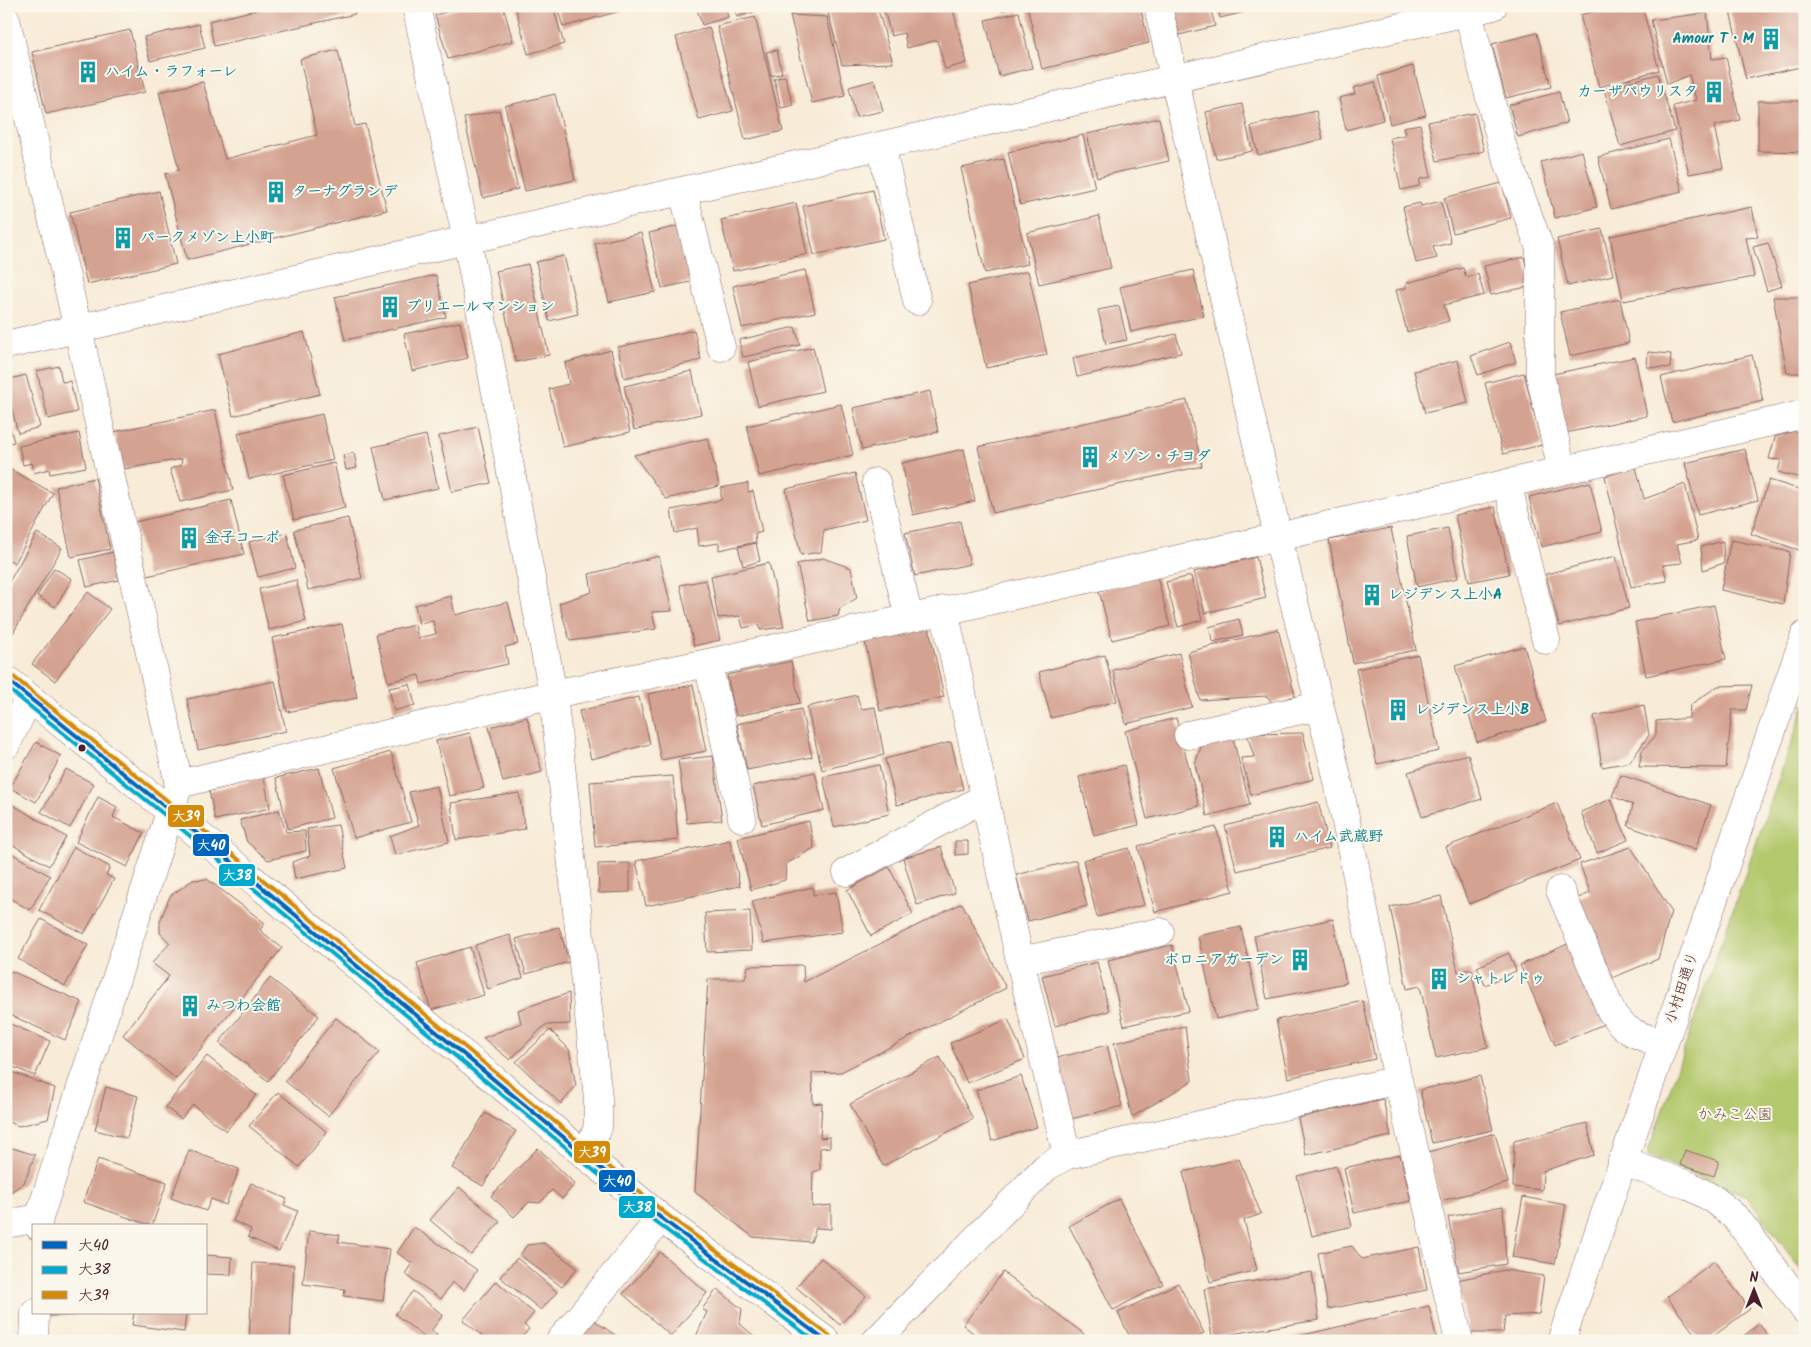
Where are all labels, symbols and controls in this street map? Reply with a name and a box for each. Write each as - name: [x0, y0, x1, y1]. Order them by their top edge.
- building icon: Amour T・M: [1758, 26, 1784, 52]
- place label: Amour T・M: [1672, 27, 1755, 51]
- building icon: ハイム・ラフォーレ: [75, 59, 101, 85]
- place label: ハイム・ラフォーレ: [105, 60, 238, 84]
- building icon: カーザパウリスタ: [1701, 79, 1727, 105]
- place label: カーザパウリスタ: [1577, 80, 1698, 104]
- building icon: ターナグランデ: [263, 179, 289, 205]
- place label: ターナグランデ: [292, 180, 398, 204]
- building icon: パークメゾン上小町: [110, 225, 136, 251]
- place label: パークメゾン上小町: [140, 226, 275, 250]
- building icon: プリエールマンション: [377, 294, 403, 320]
- place label: プリエールマンション: [406, 295, 555, 319]
- building icon: メゾン・チヨダ: [1077, 444, 1103, 470]
- place label: メゾン・チヨダ: [1106, 445, 1211, 469]
- building icon: 金子コーポ: [176, 525, 202, 551]
- place label: 金子コーポ: [205, 526, 280, 550]
- building icon: レジデンス上小A: [1359, 582, 1385, 608]
- place label: レジデンス上小A: [1388, 583, 1502, 607]
- building icon: レジデンス上小B: [1385, 697, 1411, 723]
- place label: レジデンス上小B: [1415, 698, 1529, 722]
- unlabelled marker: [77, 743, 87, 753]
- line badge: 大39: [167, 804, 205, 828]
- text: 大39: [172, 806, 200, 828]
- building icon: ハイム武蔵野: [1264, 824, 1290, 850]
- place label: ハイム武蔵野: [1294, 825, 1383, 849]
- line badge: 大40: [192, 833, 230, 857]
- text: 大40: [197, 835, 226, 857]
- line badge: 大38: [218, 863, 256, 887]
- text: 大38: [222, 865, 253, 887]
- building icon: ボロニアガーデン: [1287, 947, 1313, 973]
- place label: ボロニアガーデン: [1164, 948, 1284, 972]
- street label: 小村田通り: [1658, 949, 1706, 1027]
- building icon: シャトレドゥ: [1426, 966, 1452, 992]
- place label: シャトレドゥ: [1456, 967, 1545, 991]
- building icon: みつわ会館: [177, 993, 203, 1019]
- place label: みつわ会館: [206, 994, 281, 1018]
- park label: かみこ公園: [1697, 1103, 1773, 1127]
- line badge: 大39: [573, 1140, 611, 1164]
- text: 大39: [578, 1142, 606, 1164]
- line badge: 大40: [598, 1169, 636, 1193]
- text: 大40: [603, 1171, 632, 1193]
- line badge: 大38: [618, 1195, 656, 1219]
- text: 大38: [622, 1197, 653, 1219]
- legend: [32, 1224, 208, 1314]
- text: 大40: [78, 1234, 109, 1258]
- text: 大38: [78, 1258, 112, 1282]
- north arrow: [1728, 1264, 1778, 1314]
- text: N: [1750, 1267, 1759, 1289]
- text: 大39: [78, 1284, 110, 1308]

